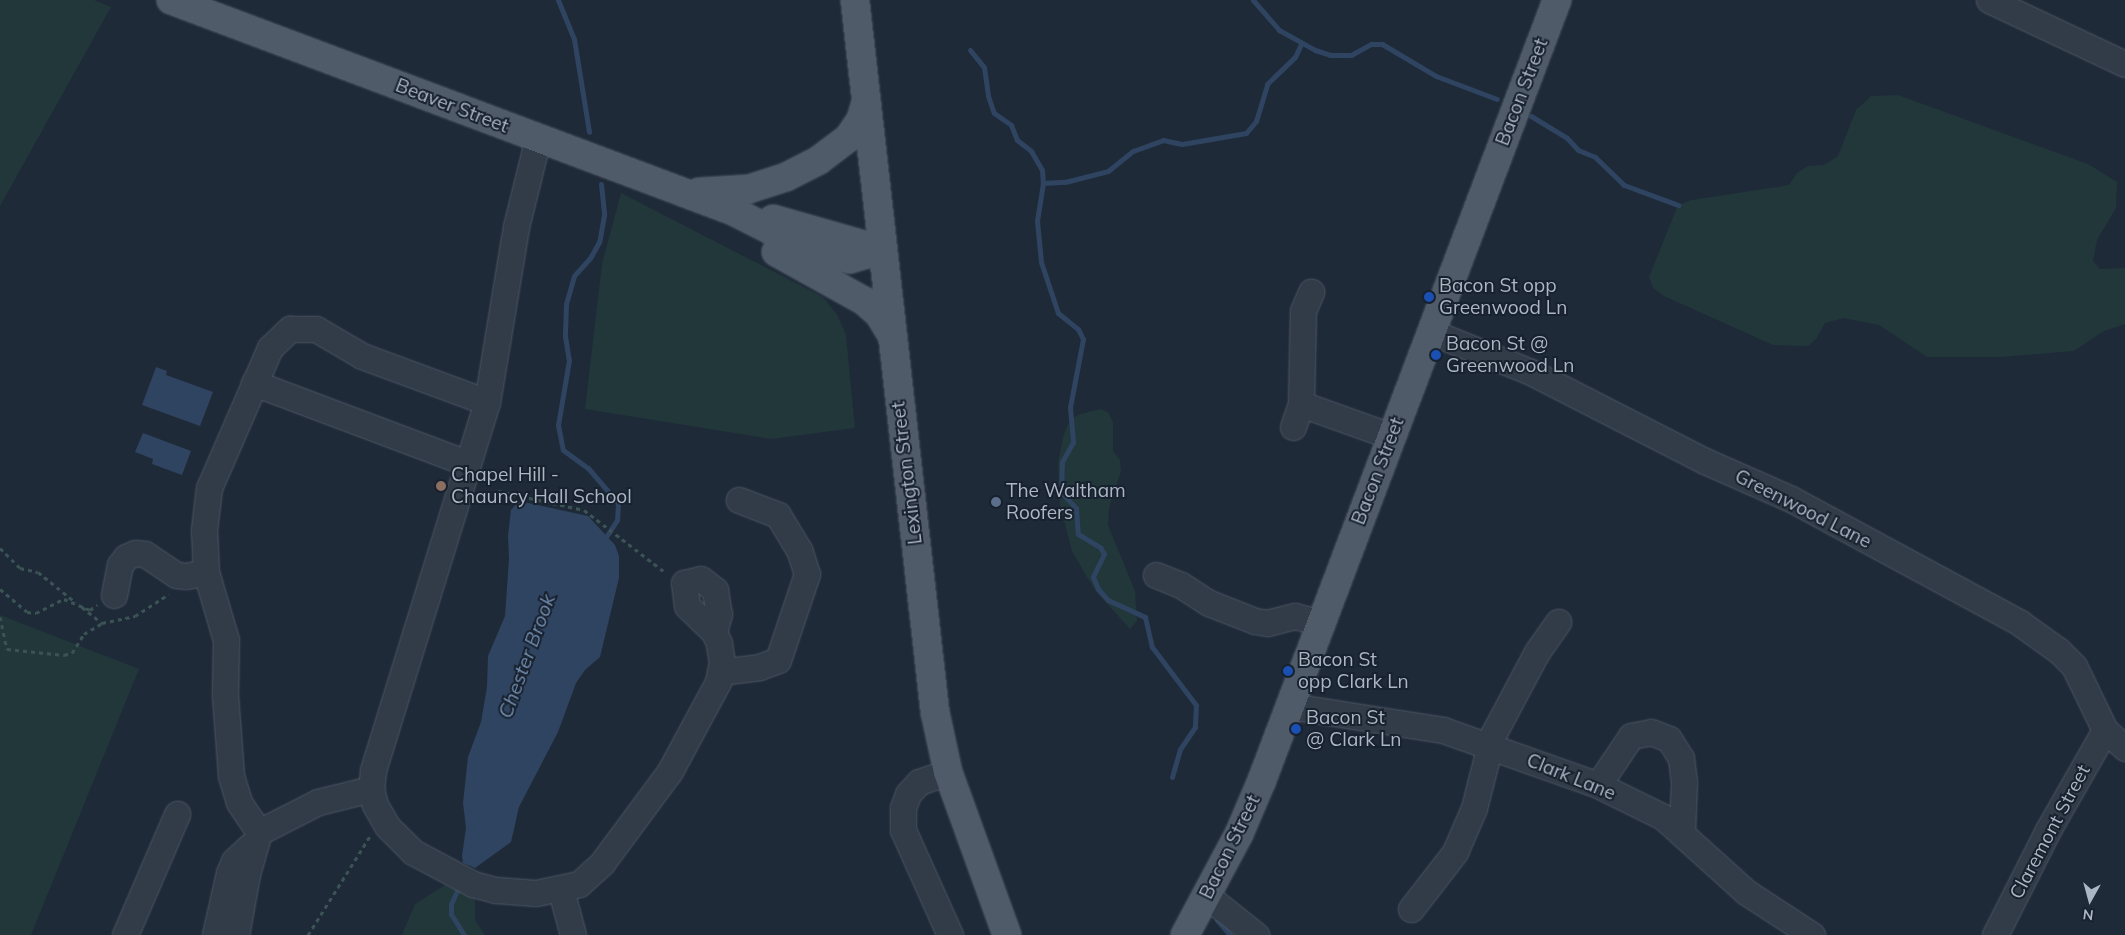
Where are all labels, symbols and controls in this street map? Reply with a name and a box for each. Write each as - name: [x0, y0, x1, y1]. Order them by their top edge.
- street label: Bacon Street: [1491, 35, 1553, 149]
- street label: Beaver Street: [392, 74, 512, 138]
- place label: Bacon St opp Greenwood Ln: [1439, 275, 1567, 319]
- marker: Bacon St opp Greenwood Ln: [1423, 291, 1435, 303]
- place label: Bacon St @ Greenwood Ln: [1446, 333, 1574, 377]
- marker: Bacon St @ Greenwood Ln: [1430, 349, 1442, 361]
- street label: Lexington Street: [887, 400, 927, 546]
- street label: Bacon Street: [1347, 414, 1409, 528]
- place label: Chapel Hill - Chauncy Hall School: [451, 464, 632, 508]
- street label: Greenwood Lane: [1731, 465, 1875, 553]
- marker: Chapel Hill - Chauncy Hall School: [435, 480, 447, 492]
- place label: The Waltham Roofers: [1006, 480, 1126, 524]
- marker: The Waltham Roofers: [990, 496, 1002, 508]
- water label: Chester Brook: [492, 591, 560, 721]
- place label: Bacon St opp Clark Ln: [1298, 649, 1409, 693]
- marker: Bacon St opp Clark Ln: [1282, 665, 1294, 677]
- place label: Bacon St @ Clark Ln: [1306, 707, 1401, 751]
- marker: Bacon St @ Clark Ln: [1290, 723, 1302, 735]
- street label: Clark Lane: [1523, 749, 1619, 805]
- street label: Claremont Street: [2005, 761, 2095, 903]
- street label: Bacon Street: [1195, 791, 1265, 903]
- north arrow: [2065, 875, 2115, 925]
- text: N: [2082, 905, 2095, 924]

